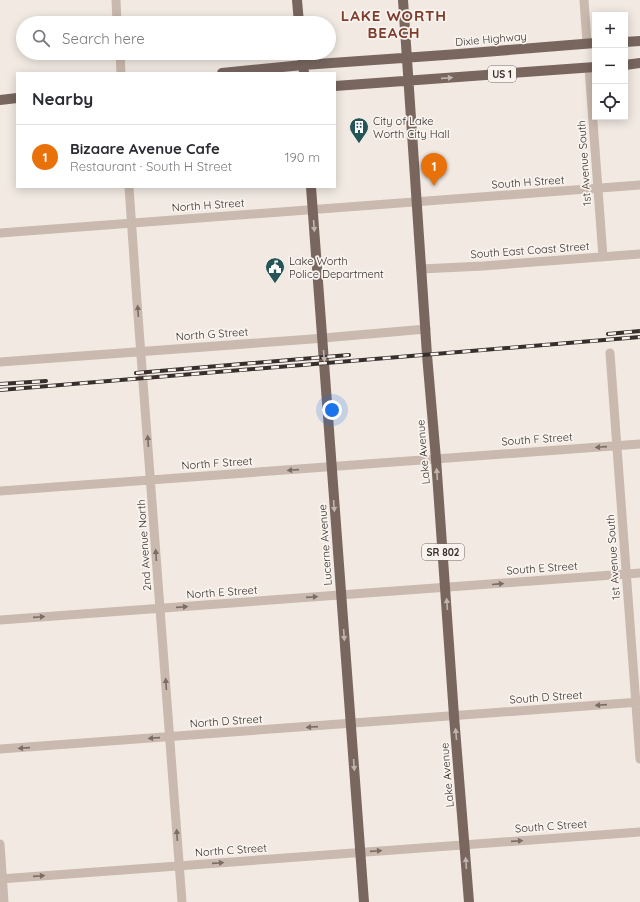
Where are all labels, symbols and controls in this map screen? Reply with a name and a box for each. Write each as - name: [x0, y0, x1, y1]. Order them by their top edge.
- district label: LAKE WORTH BEACH: [341, 6, 447, 42]
- map controls: [592, 12, 628, 120]
- button: +: [592, 12, 628, 48]
- search box: [16, 16, 336, 60]
- icon: search: [30, 27, 52, 49]
- text: Search here: [62, 29, 145, 48]
- street label: Dixie Highway: [455, 29, 527, 49]
- button: −: [592, 48, 628, 84]
- road number: US 1: [488, 66, 516, 82]
- one-way arrow: [441, 74, 453, 81]
- button: locate: [592, 84, 628, 120]
- text: Nearby: [32, 88, 93, 109]
- place label: City of Lake Worth City Hall: [373, 114, 449, 141]
- building icon: City of Lake Worth City Hall: [348, 116, 370, 144]
- street label: 1st Avenue South: [574, 120, 594, 206]
- text: Bizaare Avenue Cafe: [70, 139, 220, 158]
- text: 1: [42, 149, 48, 165]
- text: 190 m: [285, 149, 320, 165]
- pin: 1: [421, 153, 447, 186]
- text: Restaurant · South H Street: [70, 158, 232, 174]
- street label: South H Street: [491, 172, 565, 192]
- street label: North H Street: [171, 195, 245, 215]
- one-way arrow: [310, 220, 317, 232]
- street label: South East Coast Street: [470, 239, 590, 261]
- place label: Lake Worth Police Department: [289, 254, 384, 281]
- public building icon: Lake Worth Police Department: [264, 256, 286, 284]
- one-way arrow: [134, 305, 141, 317]
- street label: North G Street: [175, 324, 249, 344]
- one-way arrow: [320, 350, 327, 362]
- your location: [322, 400, 342, 420]
- street label: Lake Avenue: [413, 419, 433, 485]
- street label: South F Street: [501, 430, 573, 448]
- one-way arrow: [144, 435, 151, 447]
- one-way arrow: [595, 443, 607, 450]
- street label: North F Street: [181, 454, 253, 472]
- one-way arrow: [287, 466, 299, 473]
- one-way arrow: [434, 468, 441, 480]
- street label: 2nd Avenue North: [134, 499, 154, 591]
- one-way arrow: [331, 500, 338, 512]
- street label: Lucerne Avenue: [315, 504, 335, 586]
- street label: 1st Avenue South: [603, 514, 623, 600]
- road number: SR 802: [422, 544, 464, 560]
- one-way arrow: [153, 548, 160, 561]
- street label: South E Street: [506, 559, 578, 577]
- one-way arrow: [492, 580, 504, 587]
- street label: North E Street: [186, 583, 258, 601]
- one-way arrow: [306, 594, 318, 601]
- one-way arrow: [443, 598, 450, 610]
- one-way arrow: [176, 603, 189, 610]
- one-way arrow: [33, 614, 45, 621]
- one-way arrow: [341, 629, 347, 641]
- one-way arrow: [162, 678, 169, 690]
- street label: South D Street: [509, 687, 583, 707]
- one-way arrow: [595, 702, 607, 709]
- street label: North D Street: [189, 711, 263, 731]
- one-way arrow: [306, 723, 318, 730]
- one-way arrow: [452, 727, 459, 740]
- one-way arrow: [148, 735, 160, 742]
- street label: Lake Avenue: [437, 742, 457, 808]
- one-way arrow: [18, 744, 30, 751]
- one-way arrow: [350, 759, 357, 771]
- street label: South C Street: [514, 816, 588, 836]
- one-way arrow: [174, 829, 181, 841]
- one-way arrow: [511, 837, 523, 844]
- street label: North C Street: [195, 840, 268, 859]
- one-way arrow: [370, 848, 382, 855]
- one-way arrow: [462, 857, 469, 869]
- one-way arrow: [212, 859, 224, 866]
- one-way arrow: [33, 872, 45, 879]

